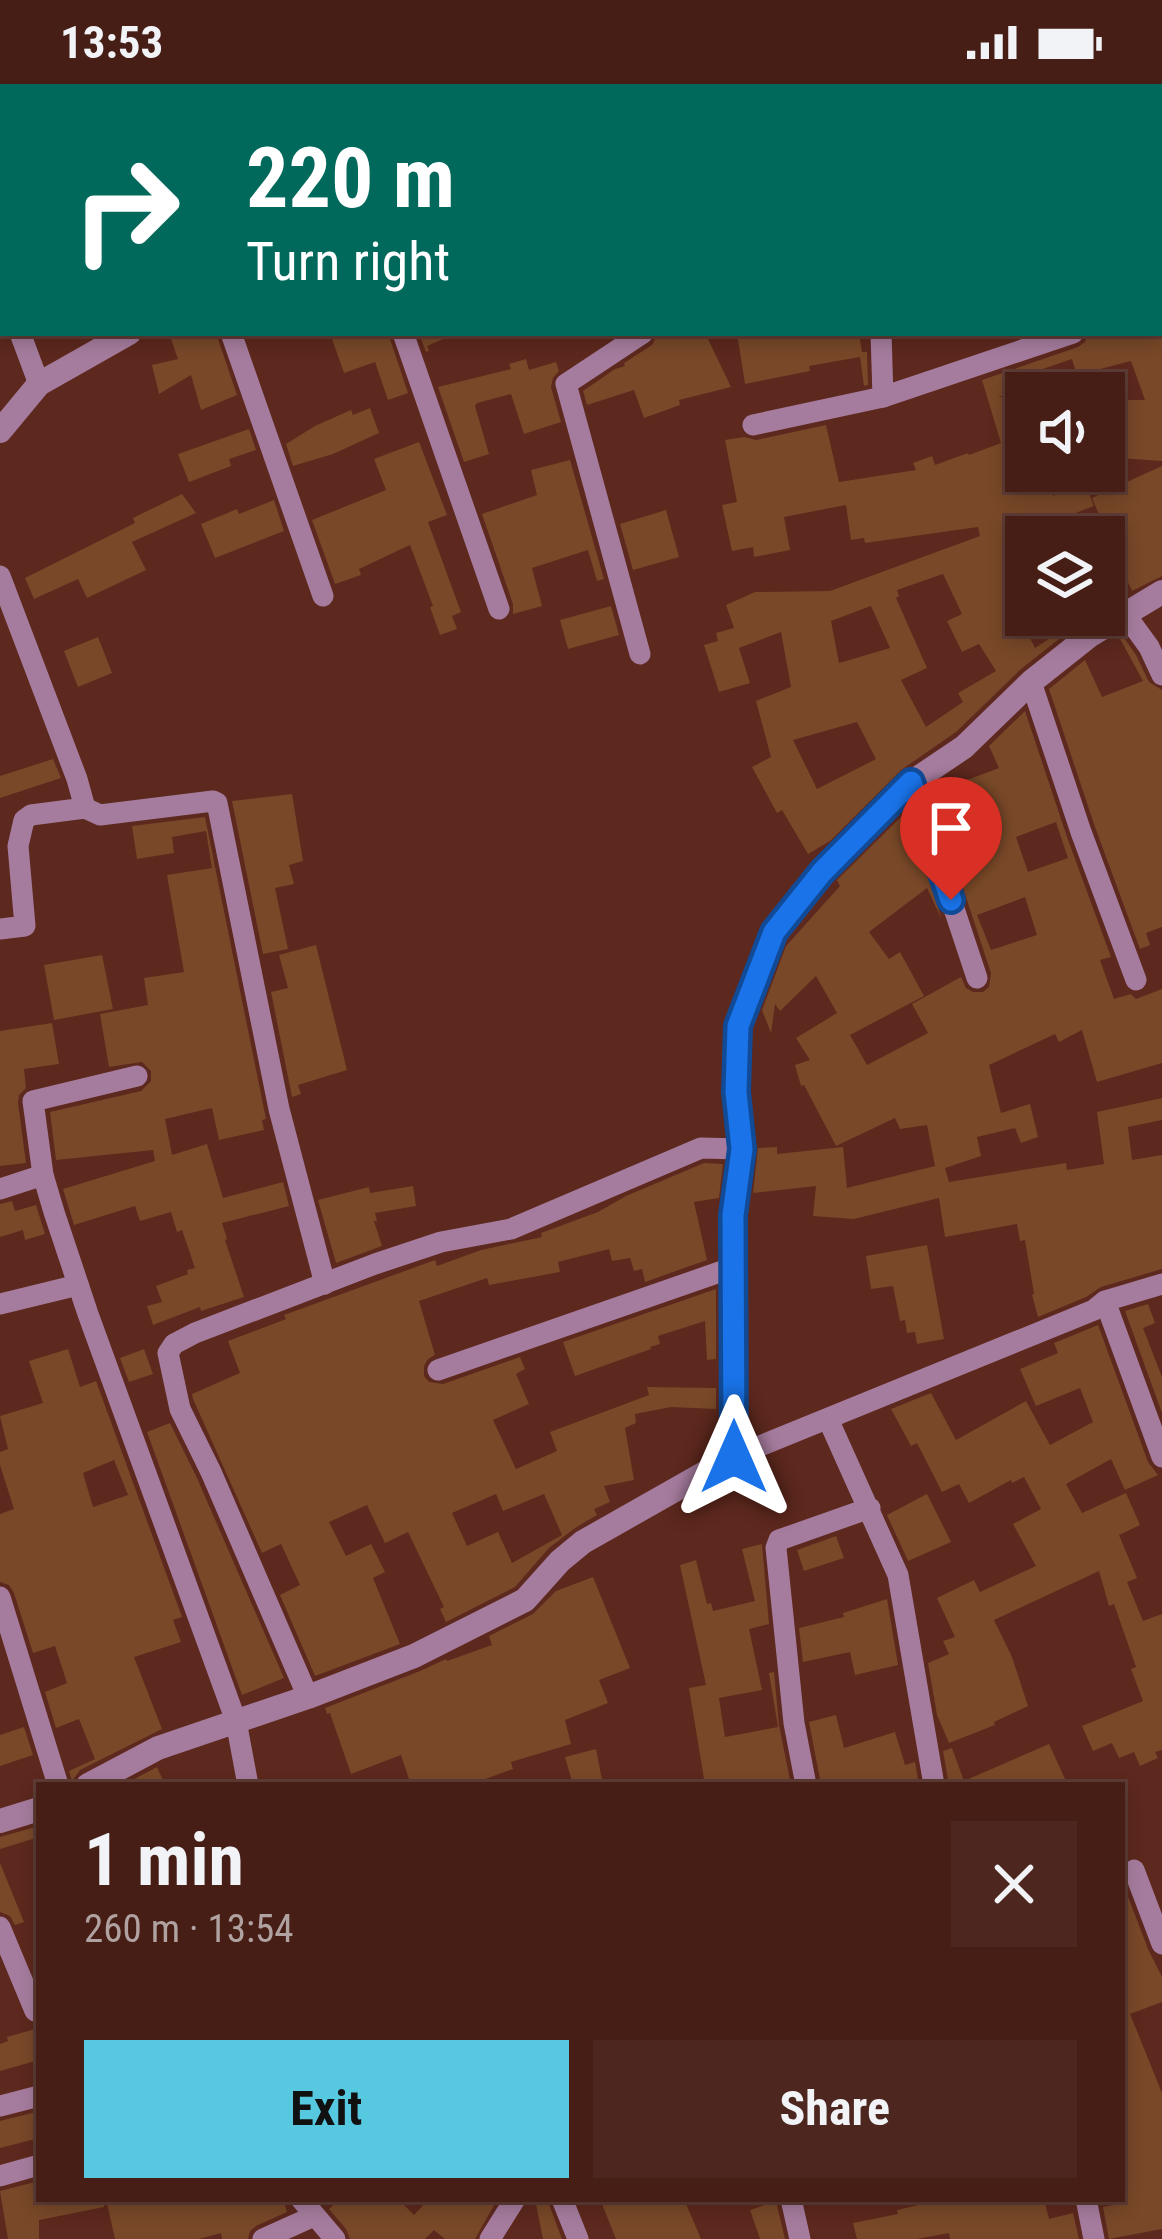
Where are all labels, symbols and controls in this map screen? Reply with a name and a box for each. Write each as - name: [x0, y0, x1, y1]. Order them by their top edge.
- text: 13:53: [60, 16, 163, 69]
- text: 220 m: [246, 129, 455, 228]
- icon: right: [48, 132, 204, 288]
- text: Turn right: [246, 230, 450, 293]
- map controls: [1005, 372, 1125, 636]
- button: sound: [1005, 372, 1125, 492]
- button: layers: [1005, 516, 1125, 636]
- pin: [900, 777, 1002, 900]
- icon: arrive: [918, 795, 984, 861]
- position arrow: [671, 1394, 797, 1520]
- text: 1 min: [84, 1818, 244, 1903]
- button: close: [951, 1821, 1077, 1947]
- text: 260 m · 13:54: [84, 1906, 294, 1952]
- button: Exit: [84, 2040, 569, 2178]
- button: Share: [593, 2040, 1077, 2178]

